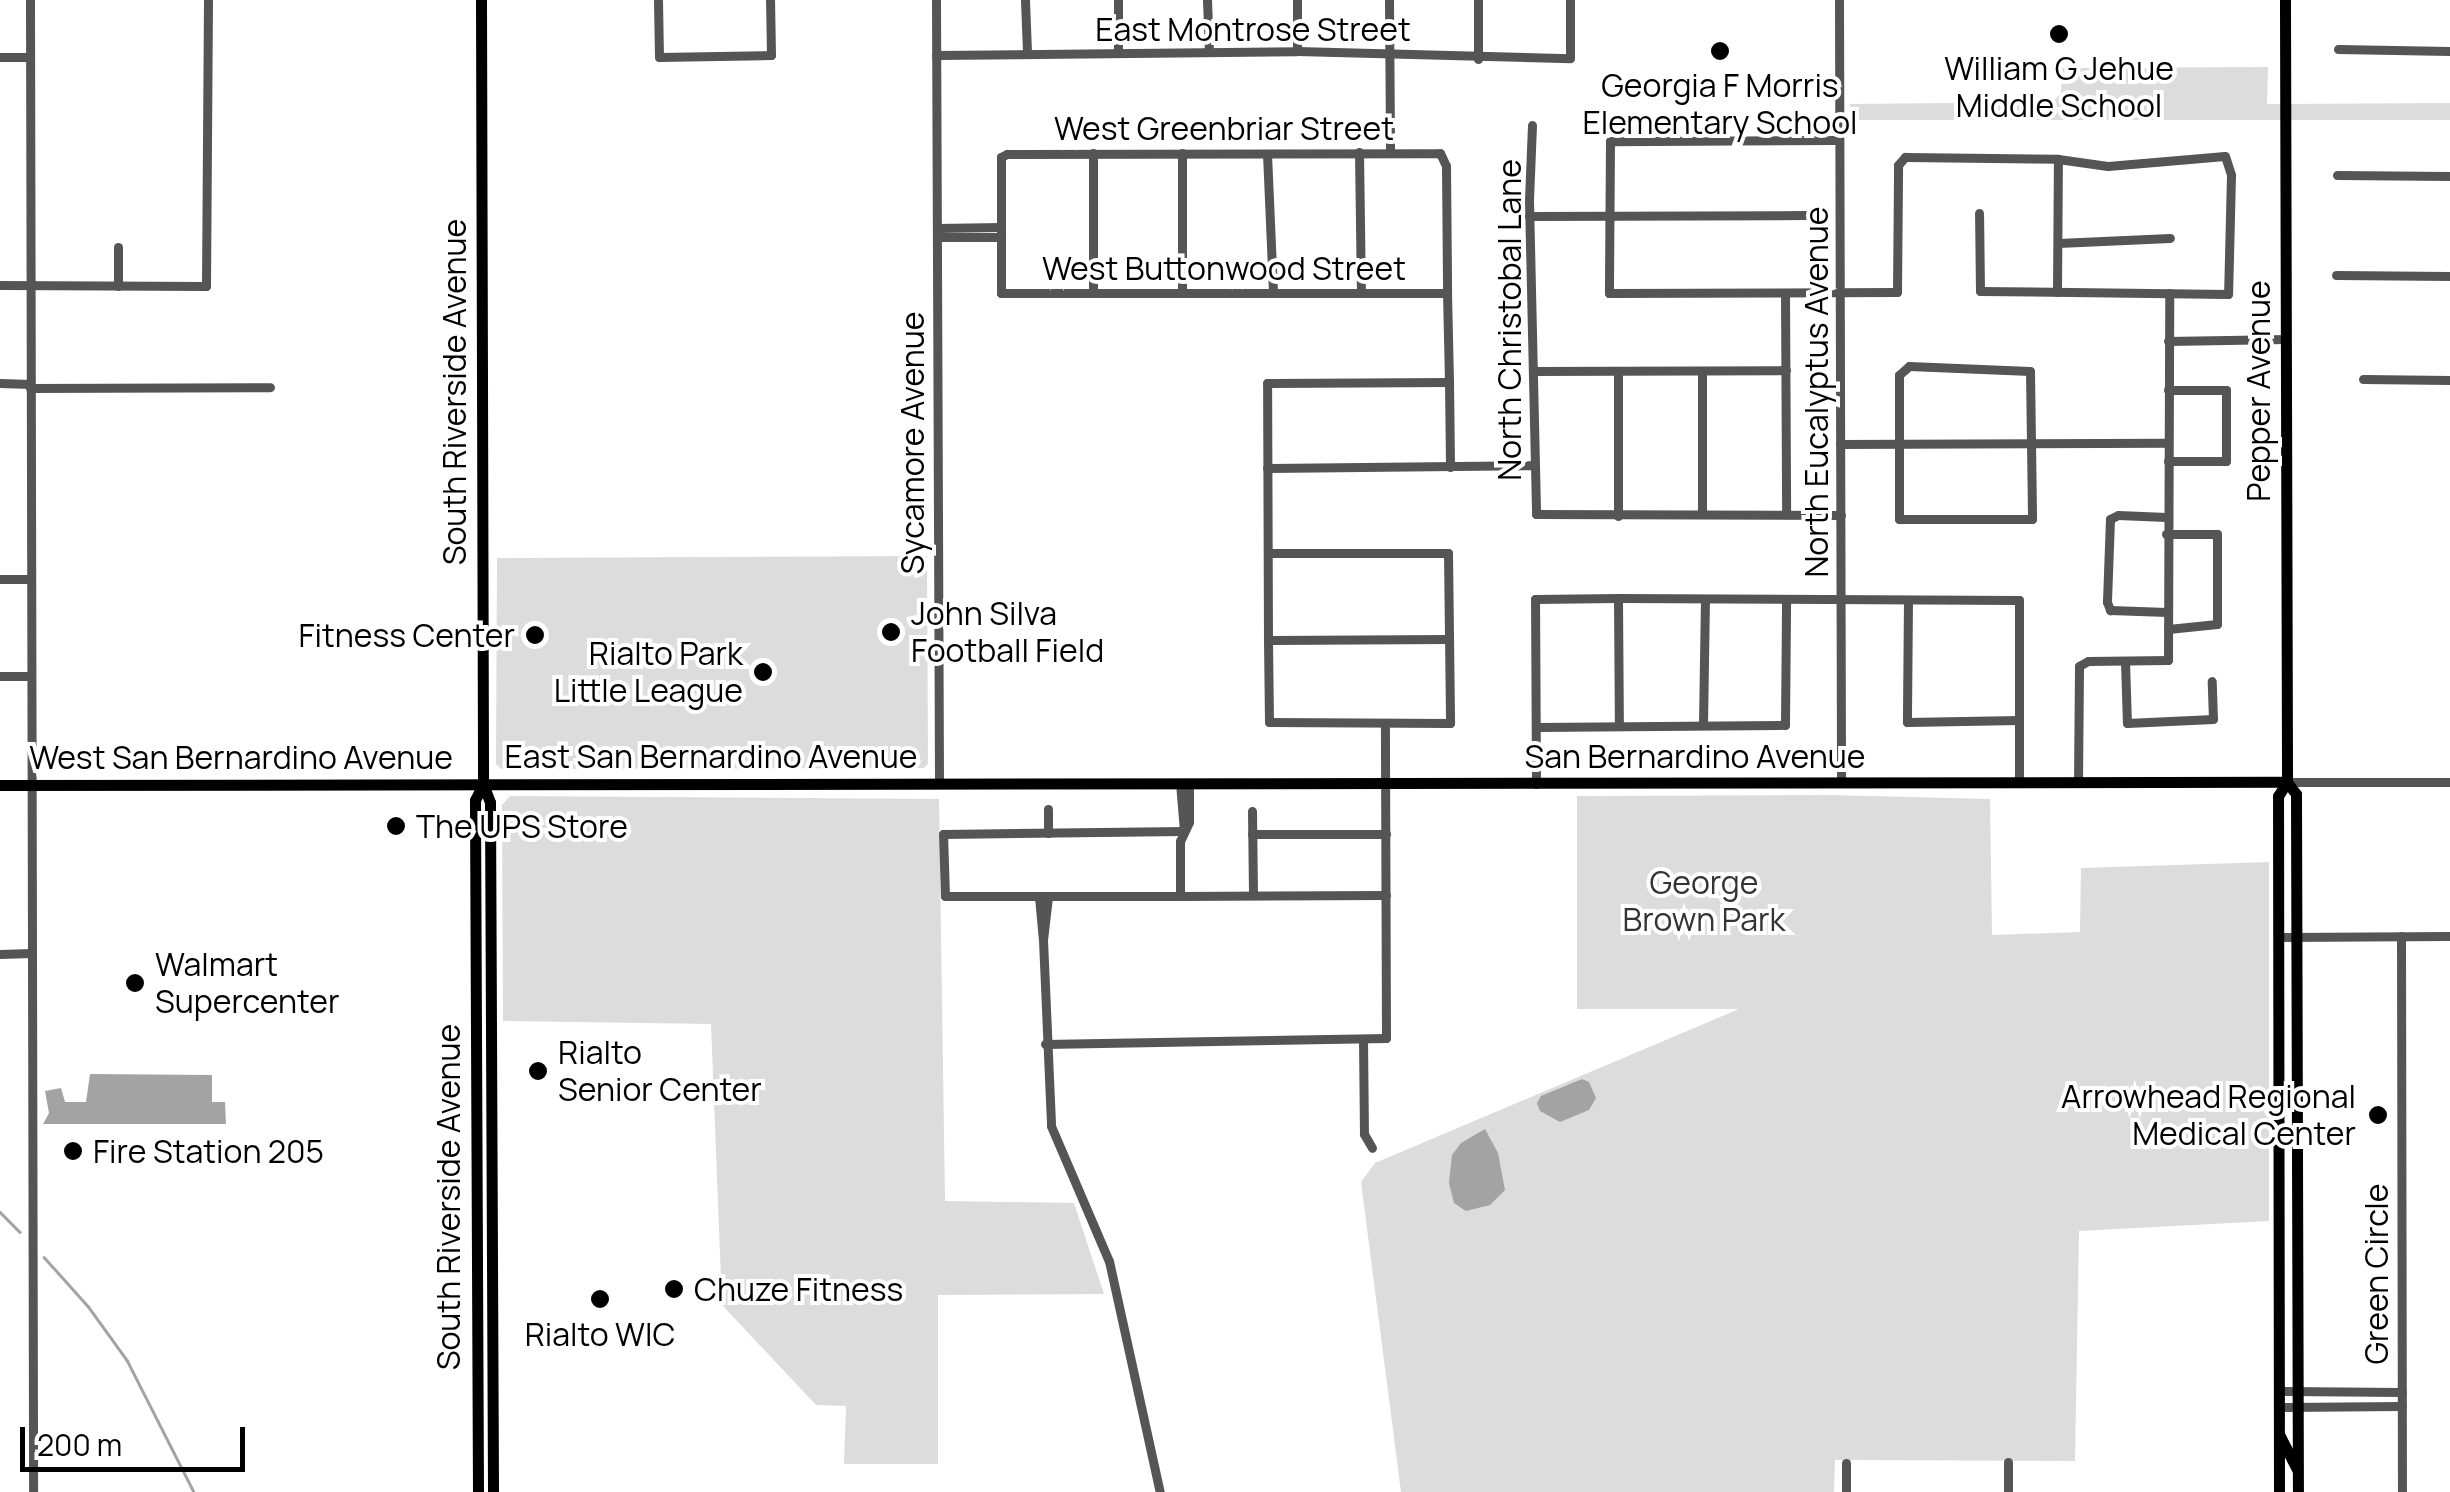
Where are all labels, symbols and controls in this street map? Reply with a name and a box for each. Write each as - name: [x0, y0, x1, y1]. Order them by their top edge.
- street label: East Montrose Street: [1095, 10, 1411, 48]
- marker: William G Jehue Middle School: [2048, 23, 2070, 45]
- marker: Georgia F Morris Elementary School: [1709, 40, 1731, 62]
- place label: William G Jehue Middle School: [1944, 50, 2174, 125]
- place label: Georgia F Morris Elementary School: [1582, 67, 1858, 142]
- street label: West Greenbriar Street: [1054, 109, 1394, 147]
- street label: North Christobal Lane: [1490, 159, 1528, 481]
- street label: North Eucalyptus Avenue: [1797, 206, 1835, 578]
- street label: South Riverside Avenue: [435, 219, 473, 565]
- street label: West Buttonwood Street: [1042, 249, 1406, 287]
- street label: Pepper Avenue: [2239, 280, 2277, 502]
- street label: Sycamore Avenue: [893, 312, 931, 574]
- place label: John Silva Football Field: [911, 595, 1104, 670]
- place label: Fitness Center: [298, 616, 515, 654]
- marker: John Silva Football Field: [880, 621, 902, 643]
- marker: Fitness Center: [524, 624, 546, 646]
- place label: Rialto Park Little League: [554, 635, 743, 710]
- marker: Rialto Park Little League: [752, 661, 774, 683]
- street label: East San Bernardino Avenue: [504, 737, 918, 775]
- street label: San Bernardino Avenue: [1525, 737, 1865, 775]
- street label: West San Bernardino Avenue: [29, 738, 453, 776]
- place label: The UPS Store: [416, 807, 628, 845]
- marker: The UPS Store: [385, 815, 407, 837]
- park label: George Brown Park: [1623, 864, 1785, 939]
- place label: Walmart Supercenter: [155, 946, 339, 1021]
- marker: Walmart Supercenter: [124, 972, 146, 994]
- street label: South Riverside Avenue: [429, 1024, 467, 1370]
- place label: Rialto Senior Center: [558, 1034, 762, 1109]
- marker: Rialto Senior Center: [527, 1060, 549, 1082]
- place label: Arrowhead Regional Medical Center: [2061, 1078, 2356, 1153]
- marker: Arrowhead Regional Medical Center: [2365, 1102, 2391, 1128]
- place label: Fire Station 205: [93, 1132, 324, 1170]
- marker: Fire Station 205: [62, 1140, 84, 1162]
- street label: Green Circle: [2357, 1183, 2395, 1365]
- place label: Chuze Fitness: [694, 1270, 903, 1308]
- marker: Chuze Fitness: [663, 1278, 685, 1300]
- marker: Rialto WIC: [589, 1288, 611, 1310]
- place label: Rialto WIC: [525, 1315, 675, 1353]
- scale bar: [25, 1407, 250, 1469]
- text: 200 m: [37, 1424, 122, 1465]

